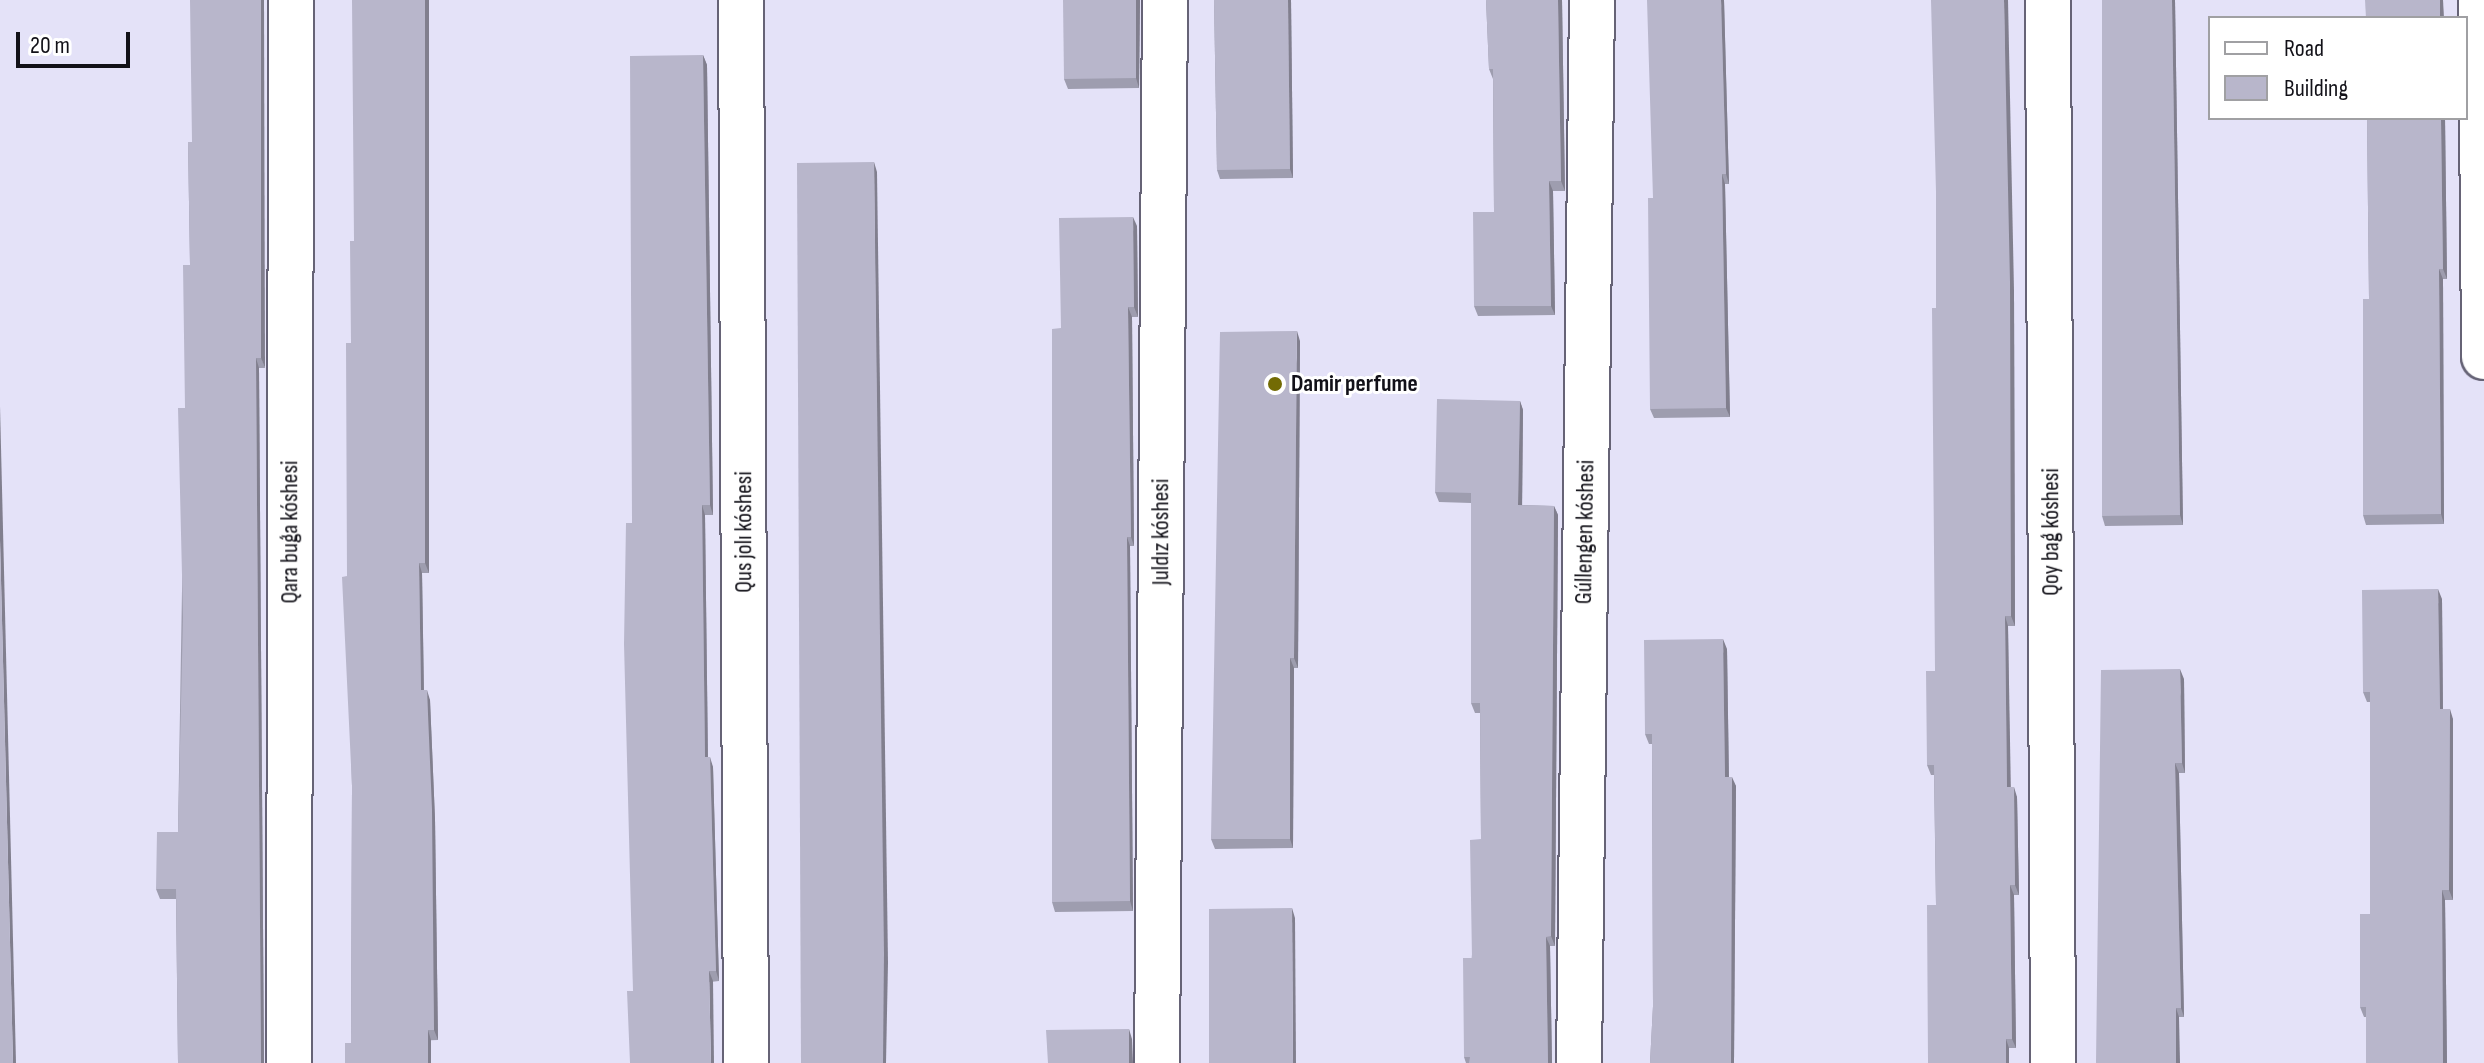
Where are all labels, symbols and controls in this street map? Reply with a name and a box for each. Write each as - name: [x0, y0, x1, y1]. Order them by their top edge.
- scale bar: [20, 16, 134, 66]
- legend: [2208, 16, 2468, 120]
- text: 20 m: [30, 31, 70, 60]
- text: Road: [2284, 34, 2324, 63]
- text: Building: [2284, 74, 2348, 103]
- place label: Damir perfume: [1291, 370, 1418, 398]
- marker: Damir perfume: [1266, 375, 1284, 393]
- street label: Qara buǵa kóshesi: [276, 460, 304, 604]
- street label: Gúllengen kóshesi: [1569, 460, 1601, 604]
- street label: Qoy baǵ kóshesi: [2037, 468, 2065, 596]
- street label: Qus jolı kóshesi: [730, 471, 758, 593]
- street label: Juldız kóshesi: [1147, 479, 1175, 585]

